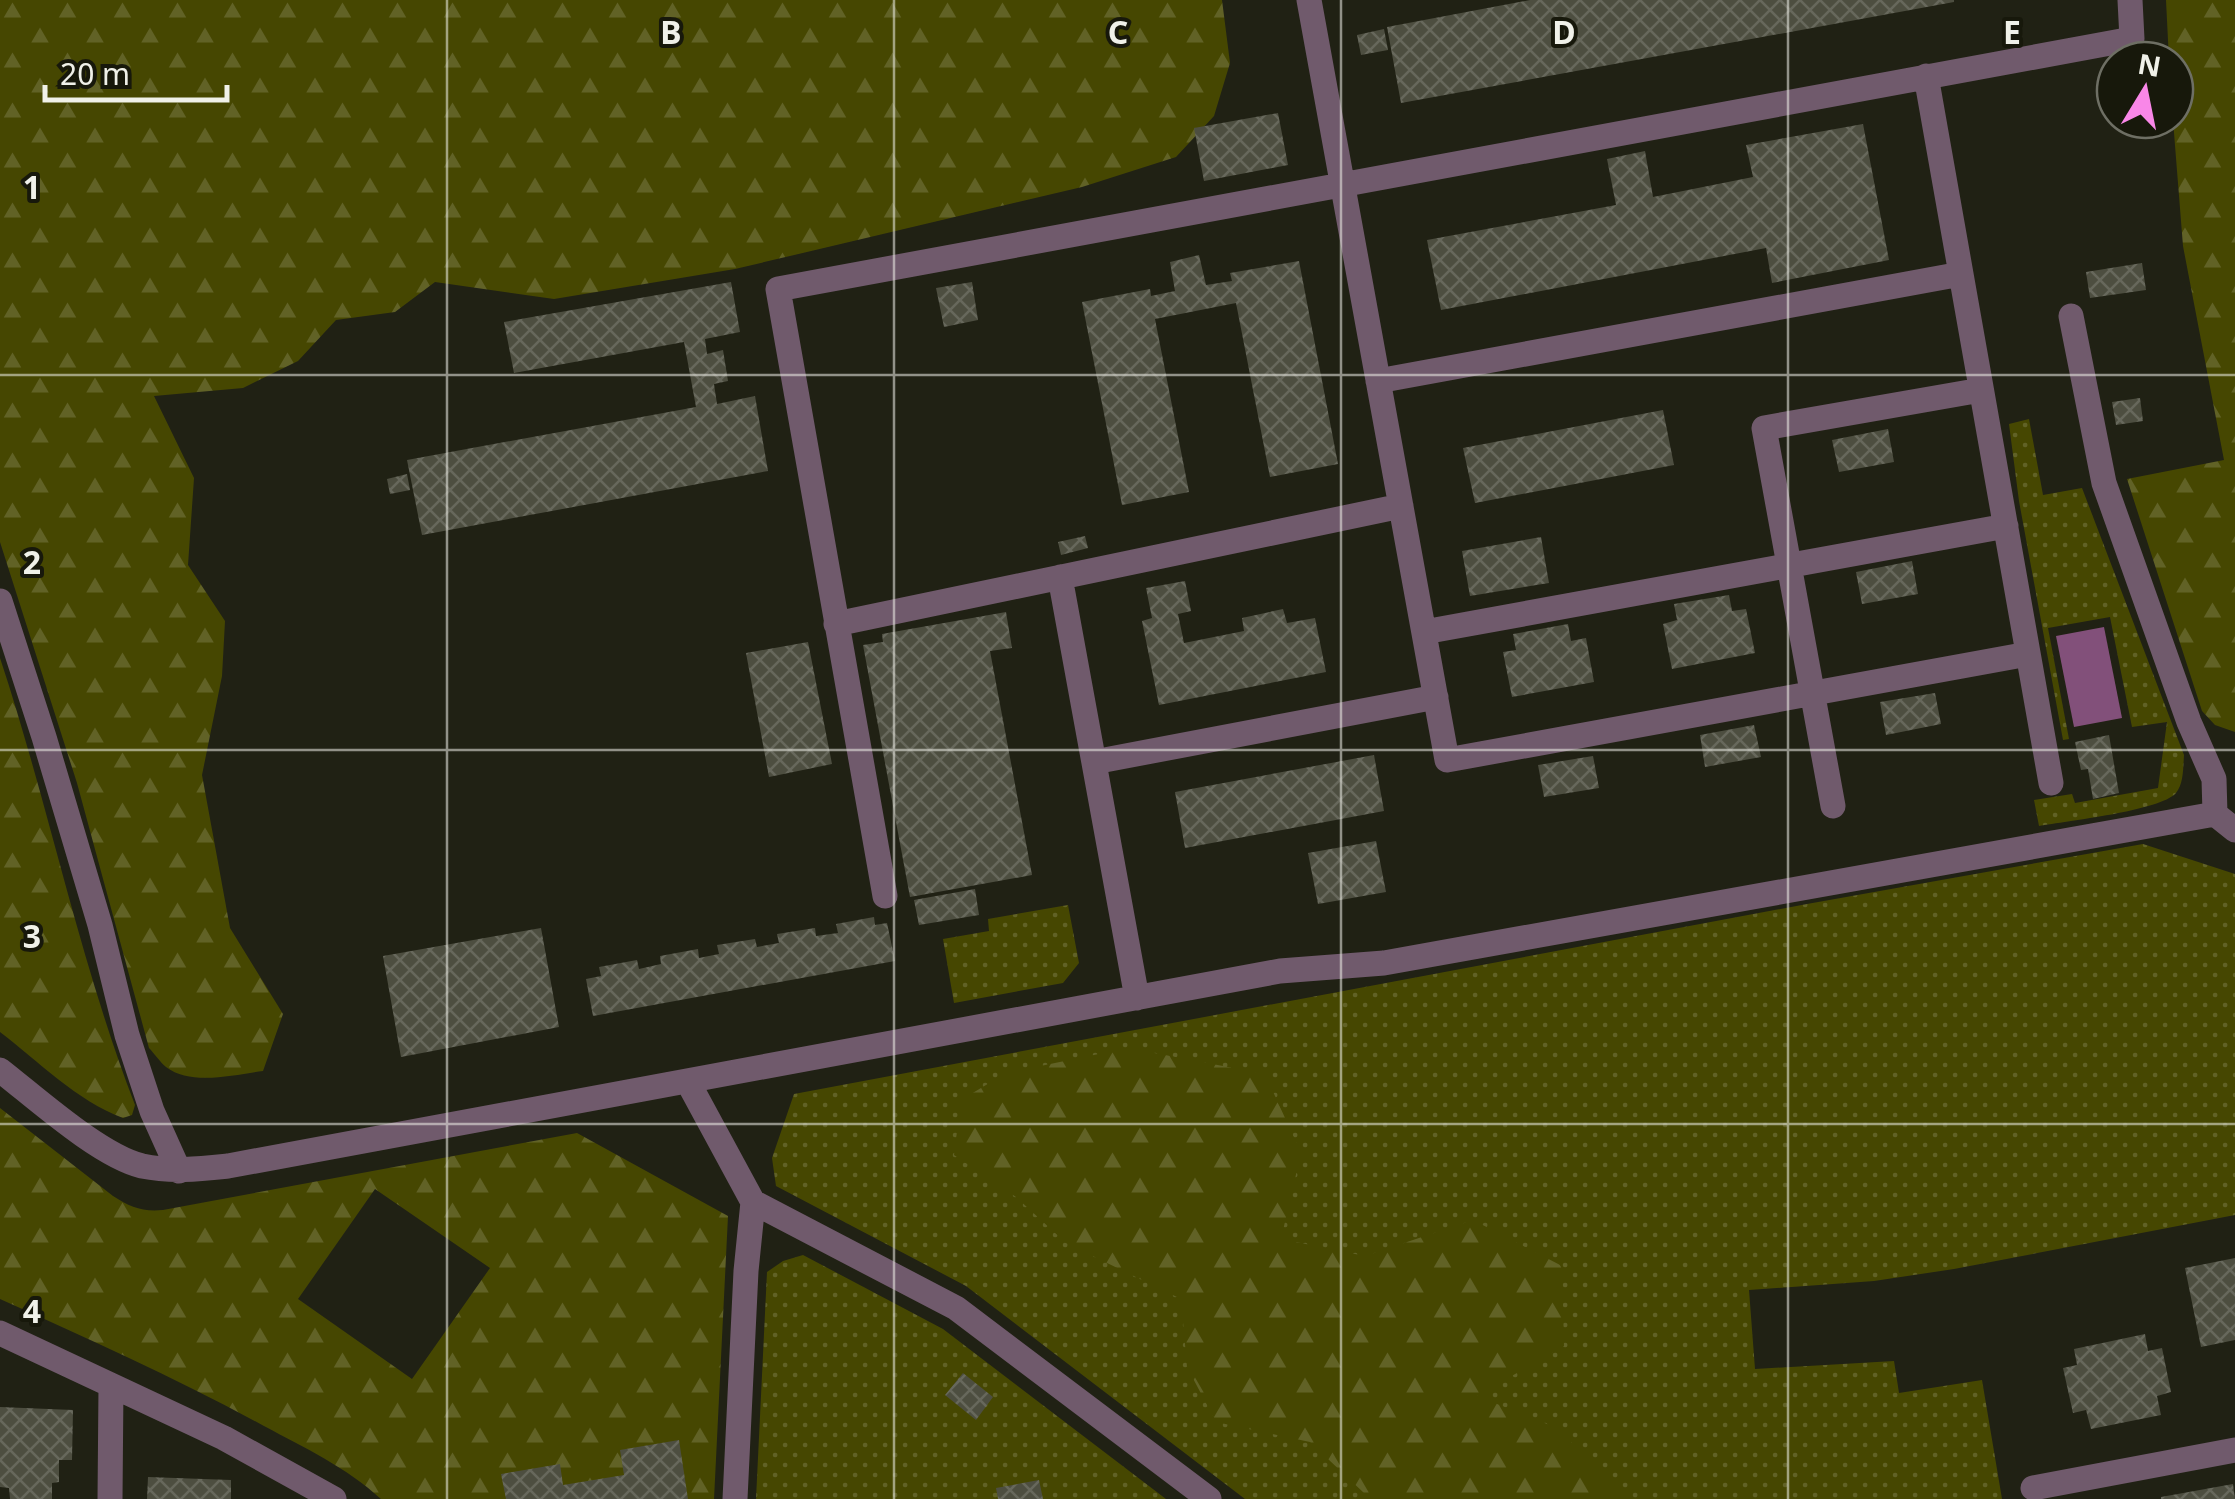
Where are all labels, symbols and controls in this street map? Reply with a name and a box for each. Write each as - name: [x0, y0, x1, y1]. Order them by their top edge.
- text: B: [660, 10, 682, 53]
- text: C: [1108, 10, 1128, 53]
- text: D: [1552, 10, 1576, 53]
- text: E: [2003, 10, 2021, 53]
- scale bar: [45, 40, 228, 102]
- north arrow: [2095, 40, 2195, 140]
- text: N: [2135, 44, 2164, 85]
- text: 20 m: [60, 53, 130, 94]
- text: 1: [23, 165, 41, 208]
- text: 2: [23, 540, 41, 583]
- text: 3: [23, 914, 41, 957]
- text: 4: [23, 1289, 41, 1332]

